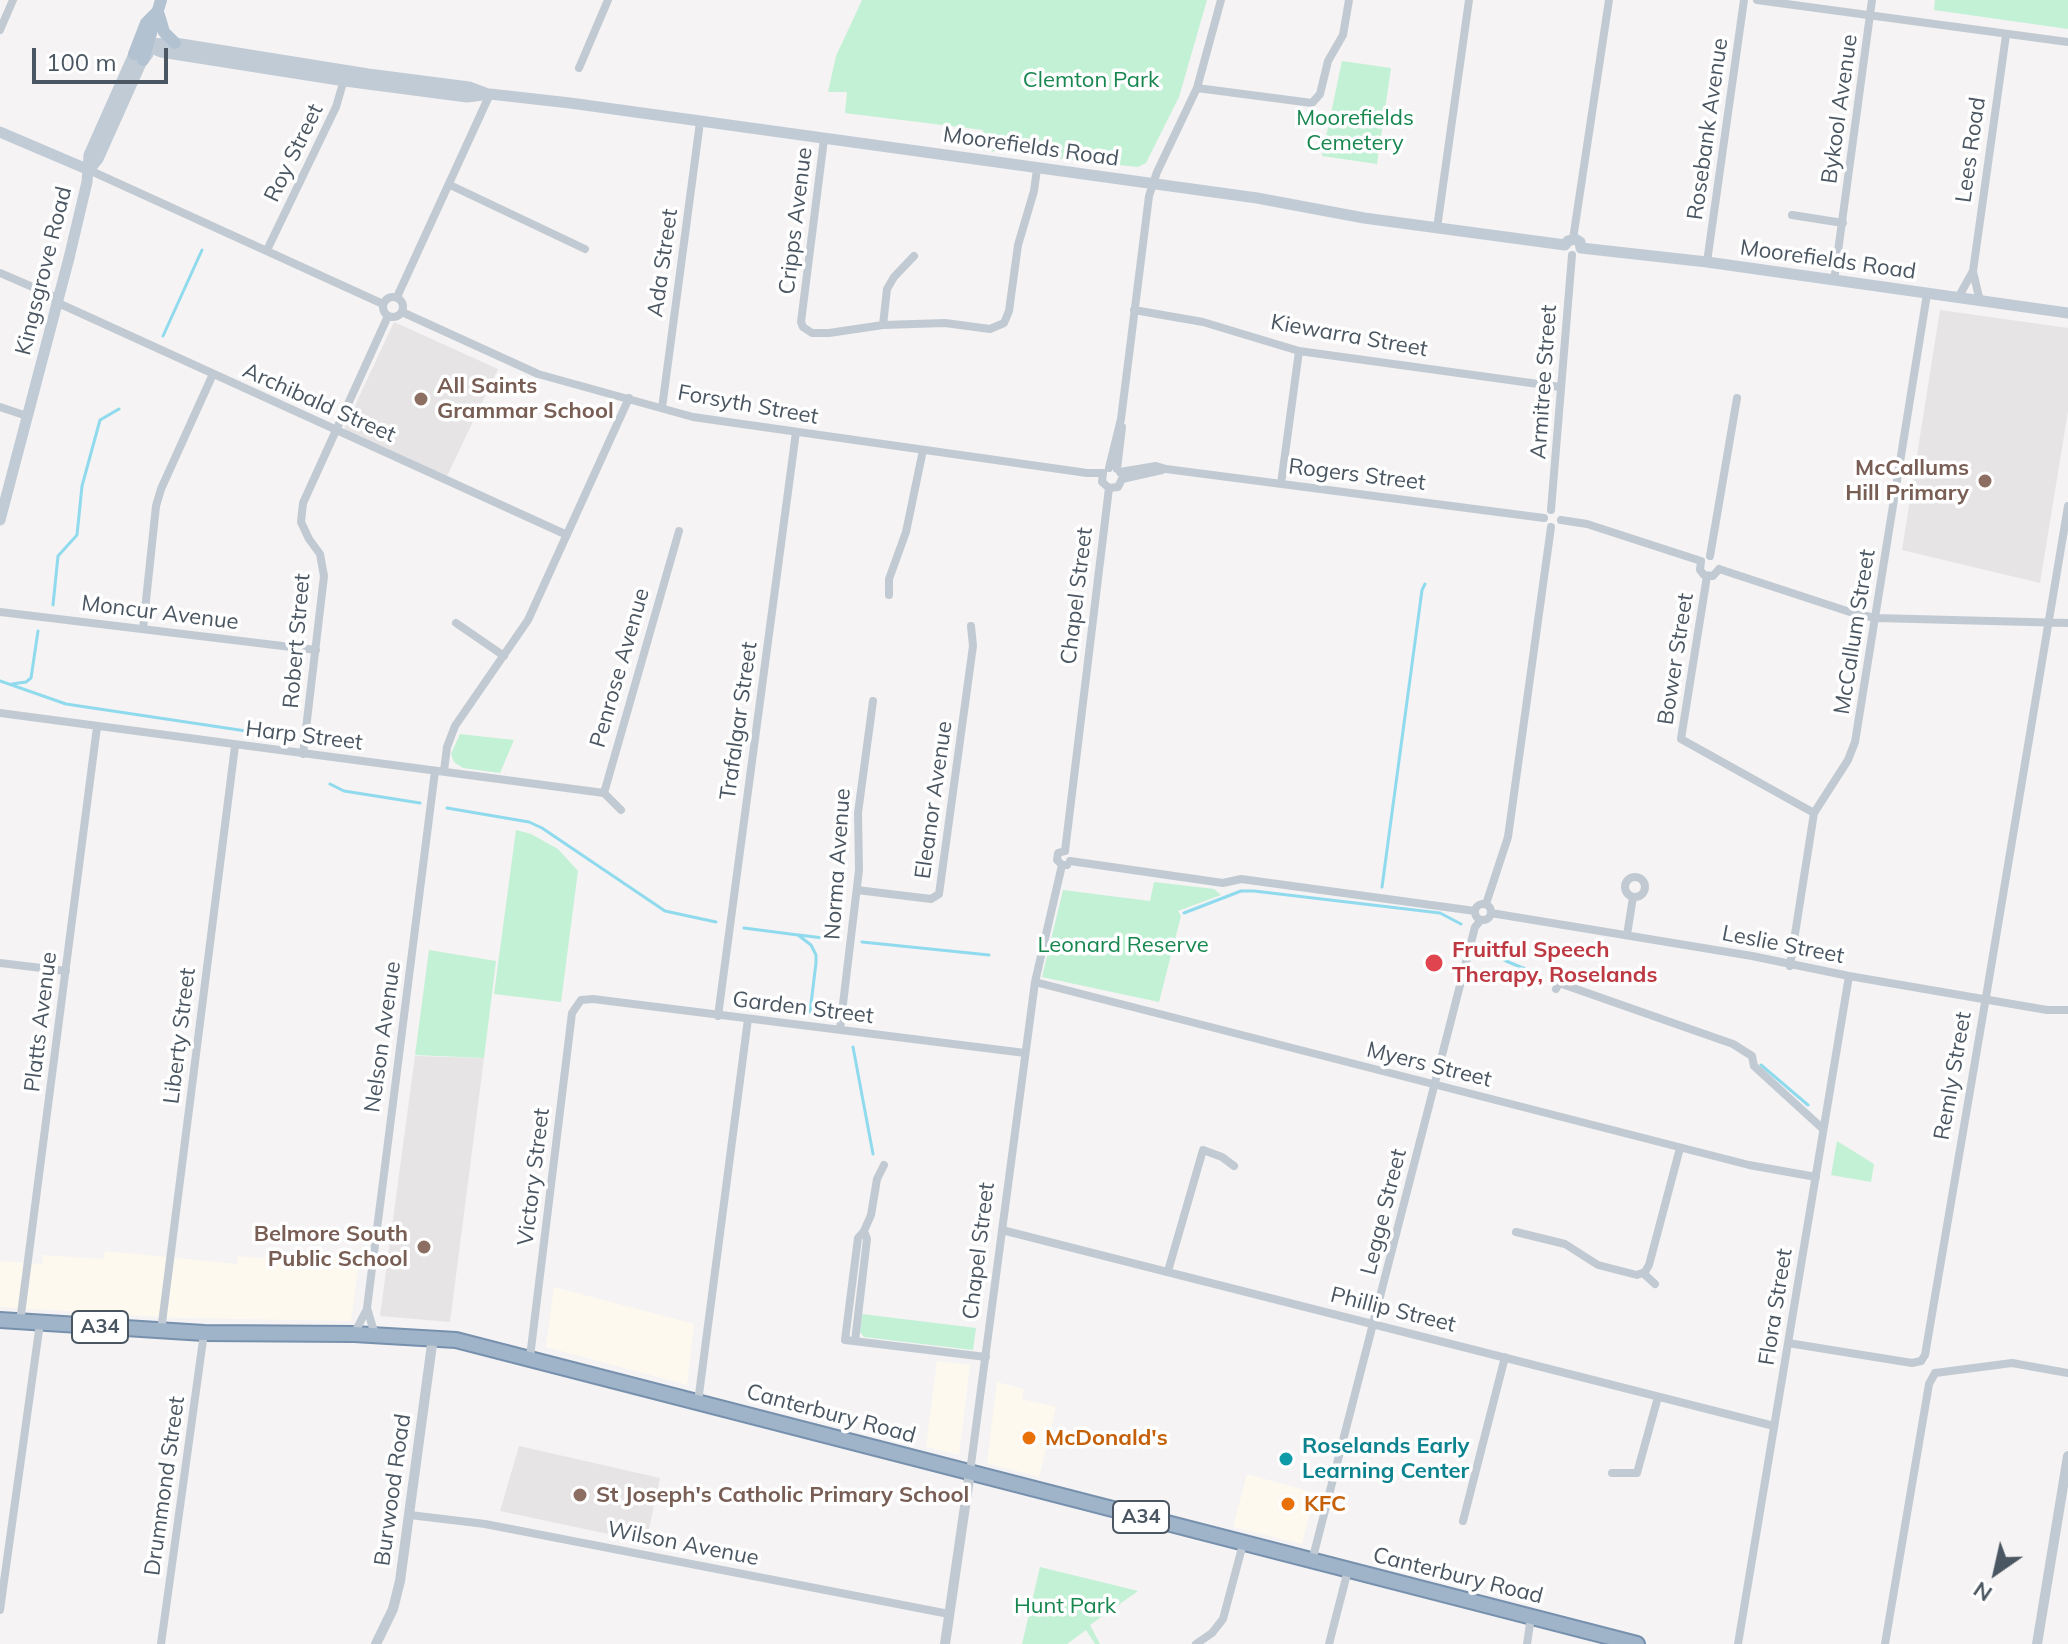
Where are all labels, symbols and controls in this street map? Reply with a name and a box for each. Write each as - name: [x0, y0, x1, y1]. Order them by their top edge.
- scale bar: [36, 32, 172, 82]
- street label: Bykool Avenue: [1816, 33, 1864, 185]
- street label: Rosebank Avenue: [1682, 36, 1734, 222]
- text: 100 m: [46, 47, 117, 77]
- park label: Clemton Park: [1023, 67, 1159, 93]
- street label: Lees Road: [1951, 95, 1991, 205]
- street label: Roy Street: [259, 100, 329, 206]
- park label: Moorefields Cemetery: [1296, 105, 1414, 156]
- street label: Moorefields Road: [941, 122, 1121, 172]
- street label: Cripps Avenue: [774, 146, 818, 296]
- street label: Kingsgrove Road: [10, 184, 78, 358]
- street label: Ada Street: [642, 207, 684, 319]
- street label: Moorefields Road: [1738, 235, 1918, 285]
- street label: Armitree Street: [1525, 304, 1563, 460]
- street label: Kiewarra Street: [1269, 309, 1429, 363]
- street label: Archibald Street: [239, 357, 399, 449]
- place label: All Saints Grammar School: [437, 373, 614, 424]
- street label: Forsyth Street: [676, 380, 820, 430]
- marker: All Saints Grammar School: [412, 390, 430, 408]
- street label: Rogers Street: [1287, 453, 1427, 497]
- place label: McCallums Hill Primary: [1845, 455, 1969, 506]
- marker: McCallums Hill Primary: [1976, 472, 1994, 490]
- street label: Chapel Street: [1055, 526, 1099, 666]
- street label: McCallum Street: [1829, 548, 1881, 716]
- street label: Robert Street: [278, 572, 316, 710]
- street label: Penrose Avenue: [585, 585, 655, 751]
- street label: Moncur Avenue: [80, 590, 240, 636]
- street label: Bower Street: [1653, 591, 1699, 727]
- street label: Trafalgar Street: [715, 640, 763, 802]
- street label: Harp Street: [244, 716, 364, 756]
- street label: Eleanor Avenue: [910, 719, 958, 881]
- street label: Norma Avenue: [820, 787, 856, 941]
- street label: Leslie Street: [1720, 920, 1846, 970]
- park label: Leonard Reserve: [1037, 932, 1209, 958]
- place label: Fruitful Speech Therapy, Roselands: [1452, 937, 1657, 988]
- street label: Platts Avenue: [19, 950, 63, 1094]
- marker: Fruitful Speech Therapy, Roselands: [1423, 952, 1445, 974]
- street label: Nelson Avenue: [359, 960, 407, 1114]
- street label: Liberty Street: [159, 966, 201, 1106]
- street label: Garden Street: [731, 986, 875, 1030]
- street label: Remly Street: [1929, 1010, 1977, 1142]
- street label: Myers Street: [1364, 1037, 1494, 1093]
- street label: Victory Street: [512, 1107, 556, 1247]
- street label: Legge Street: [1356, 1146, 1412, 1278]
- street label: Chapel Street: [957, 1181, 1001, 1321]
- place label: Belmore South Public School: [254, 1221, 408, 1272]
- marker: Belmore South Public School: [415, 1238, 433, 1256]
- street label: Flora Street: [1754, 1247, 1798, 1367]
- street label: Phillip Street: [1328, 1282, 1458, 1338]
- road number: A34: [72, 1311, 128, 1343]
- street label: Canterbury Road: [743, 1379, 919, 1449]
- street label: Drummond Street: [139, 1395, 191, 1577]
- street label: Burwood Road: [369, 1412, 417, 1568]
- place label: McDonald's: [1045, 1425, 1168, 1451]
- marker: McDonald's: [1020, 1429, 1038, 1447]
- place label: Roselands Early Learning Center: [1302, 1433, 1470, 1484]
- marker: Roselands Early Learning Center: [1277, 1450, 1295, 1468]
- place label: St Joseph's Catholic Primary School: [596, 1482, 969, 1508]
- marker: St Joseph's Catholic Primary School: [571, 1486, 589, 1504]
- place label: KFC: [1304, 1491, 1346, 1517]
- marker: KFC: [1279, 1495, 1297, 1513]
- road number: A34: [1113, 1501, 1169, 1533]
- street label: Wilson Avenue: [605, 1516, 761, 1572]
- north arrow: [1956, 1532, 2036, 1612]
- street label: Canterbury Road: [1370, 1542, 1546, 1610]
- text: N: [1968, 1576, 1997, 1608]
- park label: Hunt Park: [1014, 1593, 1116, 1619]

